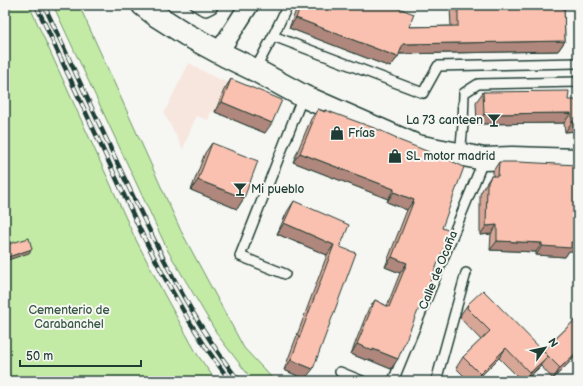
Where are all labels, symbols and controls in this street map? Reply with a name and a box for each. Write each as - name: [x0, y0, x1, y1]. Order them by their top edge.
- bar icon: La 73 canteen: [486, 112, 502, 128]
- place label: La 73 canteen: [406, 113, 483, 128]
- shop icon: Frías: [329, 125, 345, 141]
- place label: Frías: [348, 126, 375, 141]
- shop icon: SL motor madrid: [387, 148, 403, 164]
- place label: SL motor madrid: [406, 149, 495, 164]
- bar icon: Mi pueblo: [232, 181, 248, 197]
- place label: Mi pueblo: [251, 182, 304, 197]
- street label: Calle de Ocaña: [416, 228, 461, 312]
- park label: Cementerio de Carabanchel: [28, 303, 110, 332]
- north arrow: [525, 328, 565, 368]
- text: N: [545, 336, 561, 350]
- scale bar: [20, 342, 141, 368]
- text: 50 m: [26, 349, 53, 364]

